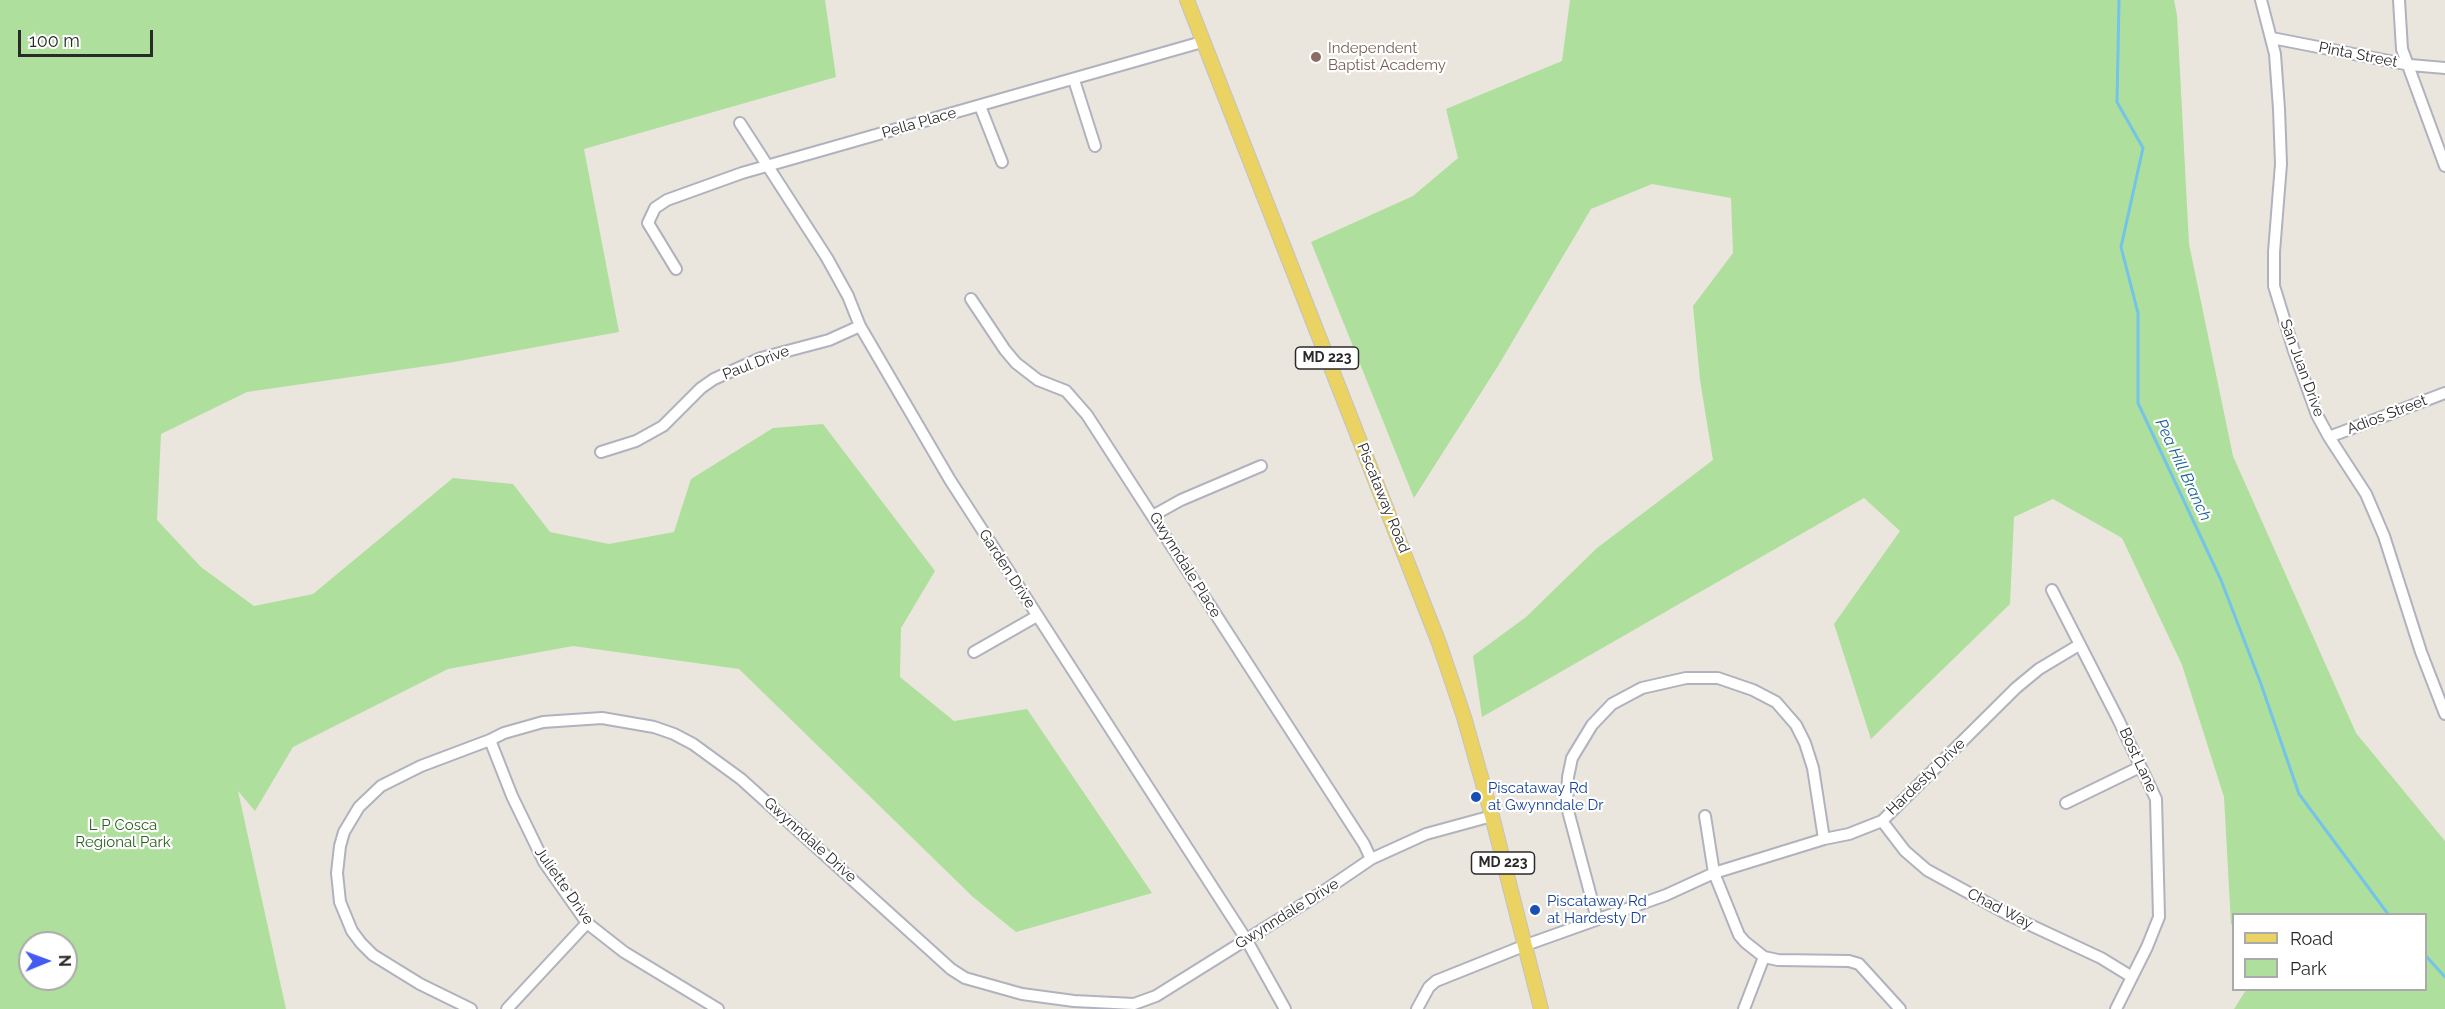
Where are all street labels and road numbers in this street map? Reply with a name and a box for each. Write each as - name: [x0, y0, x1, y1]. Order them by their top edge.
- street label: Pinta Street: [2317, 39, 2399, 71]
- street label: Pella Place: [880, 104, 958, 142]
- street label: San Juan Drive: [2276, 317, 2328, 419]
- street label: Paul Drive: [720, 342, 792, 384]
- road number: MD 223: [1296, 347, 1358, 369]
- street label: Adios Street: [2345, 392, 2429, 438]
- street label: Piscataway Road: [1353, 440, 1413, 556]
- street label: Gwynndale Place: [1145, 509, 1225, 621]
- street label: Garden Drive: [975, 526, 1039, 612]
- street label: Bost Lane: [2115, 725, 2161, 795]
- street label: Hardesty Drive: [1883, 735, 1969, 819]
- street label: Gwynndale Drive: [760, 794, 860, 886]
- street label: Juliette Drive: [531, 844, 597, 928]
- road number: MD 223: [1472, 852, 1534, 874]
- street label: Gwynndale Drive: [1232, 875, 1342, 953]
- street label: Chad Way: [1964, 885, 2036, 933]

